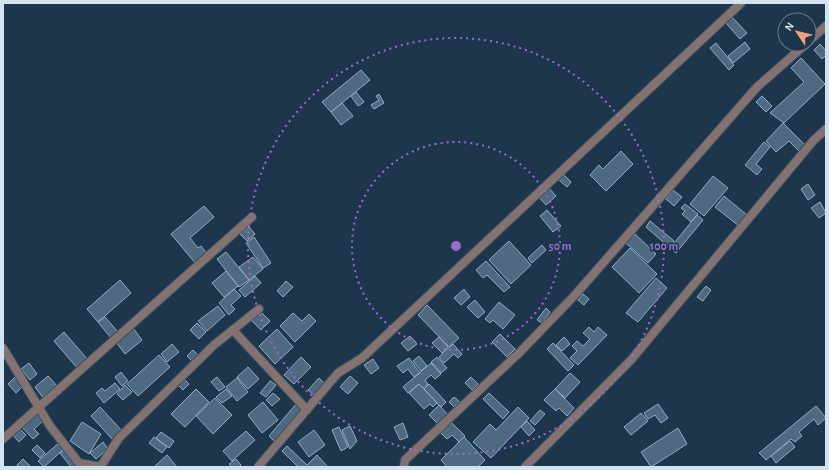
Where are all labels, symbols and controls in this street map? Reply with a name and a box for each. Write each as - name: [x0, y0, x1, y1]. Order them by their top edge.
- north arrow: [777, 12, 817, 52]
- text: N: [783, 20, 796, 33]
- centre of rings: [449, 239, 463, 253]
- text: 50 m: [549, 240, 572, 252]
- text: 100 m: [650, 240, 678, 252]

